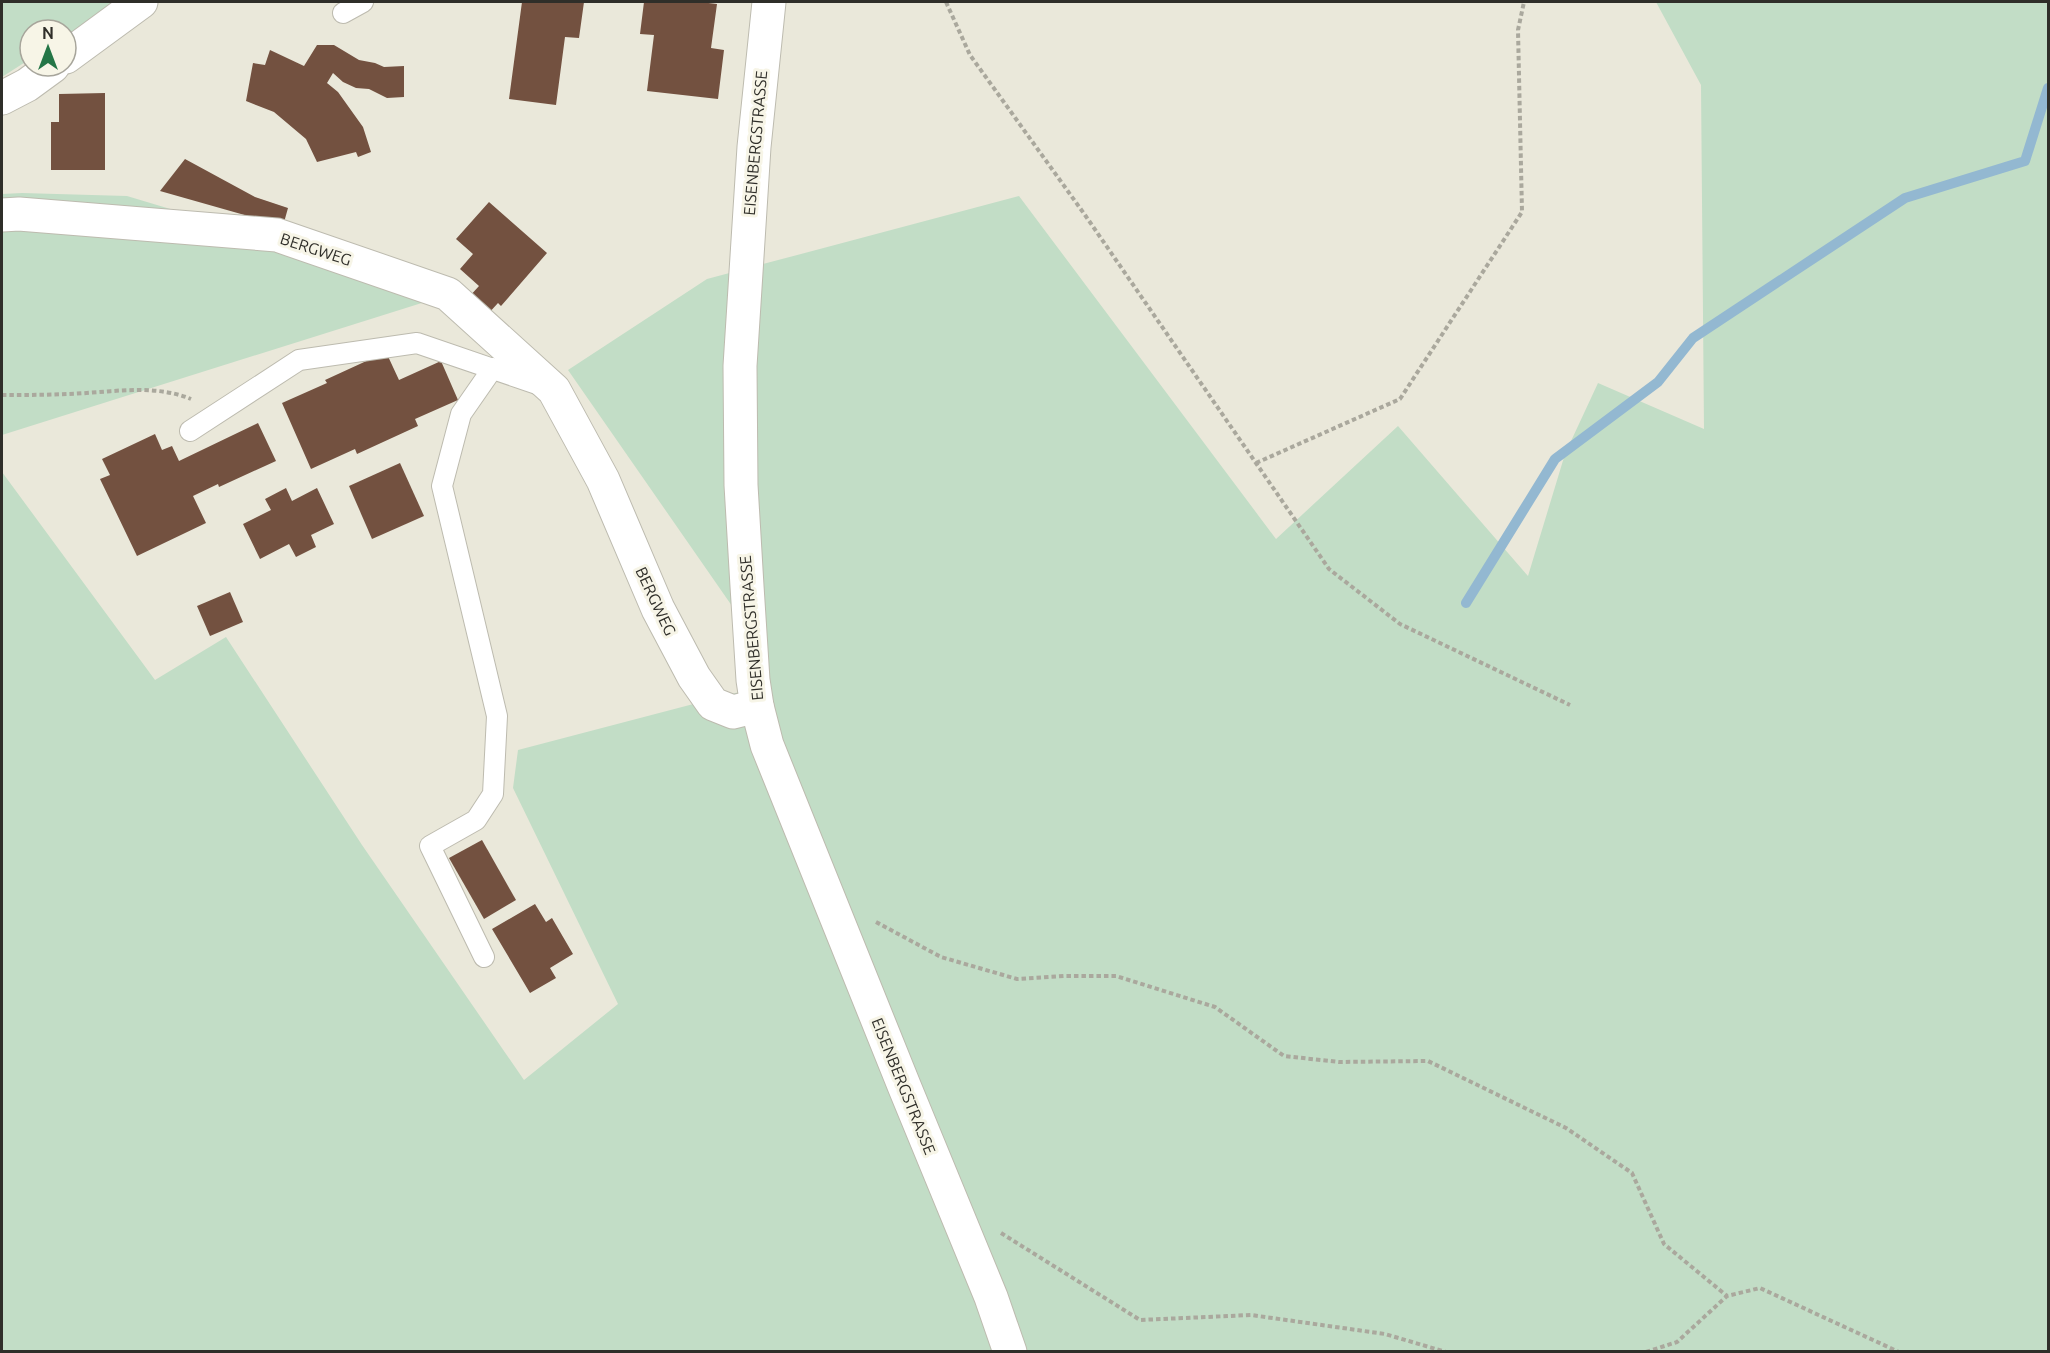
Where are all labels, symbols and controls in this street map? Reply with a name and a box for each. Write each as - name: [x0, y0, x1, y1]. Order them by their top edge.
- north arrow: [18, 18, 78, 78]
- text: N: [42, 24, 54, 42]
- street label: EISENBERGSTRASSE: [740, 70, 770, 216]
- street label: BERGWEG: [278, 229, 354, 269]
- street label: EISENBERGSTRASSE: [736, 555, 766, 701]
- street label: BERGWEG: [632, 564, 680, 638]
- street label: EISENBERGSTRASSE: [868, 1015, 940, 1157]

